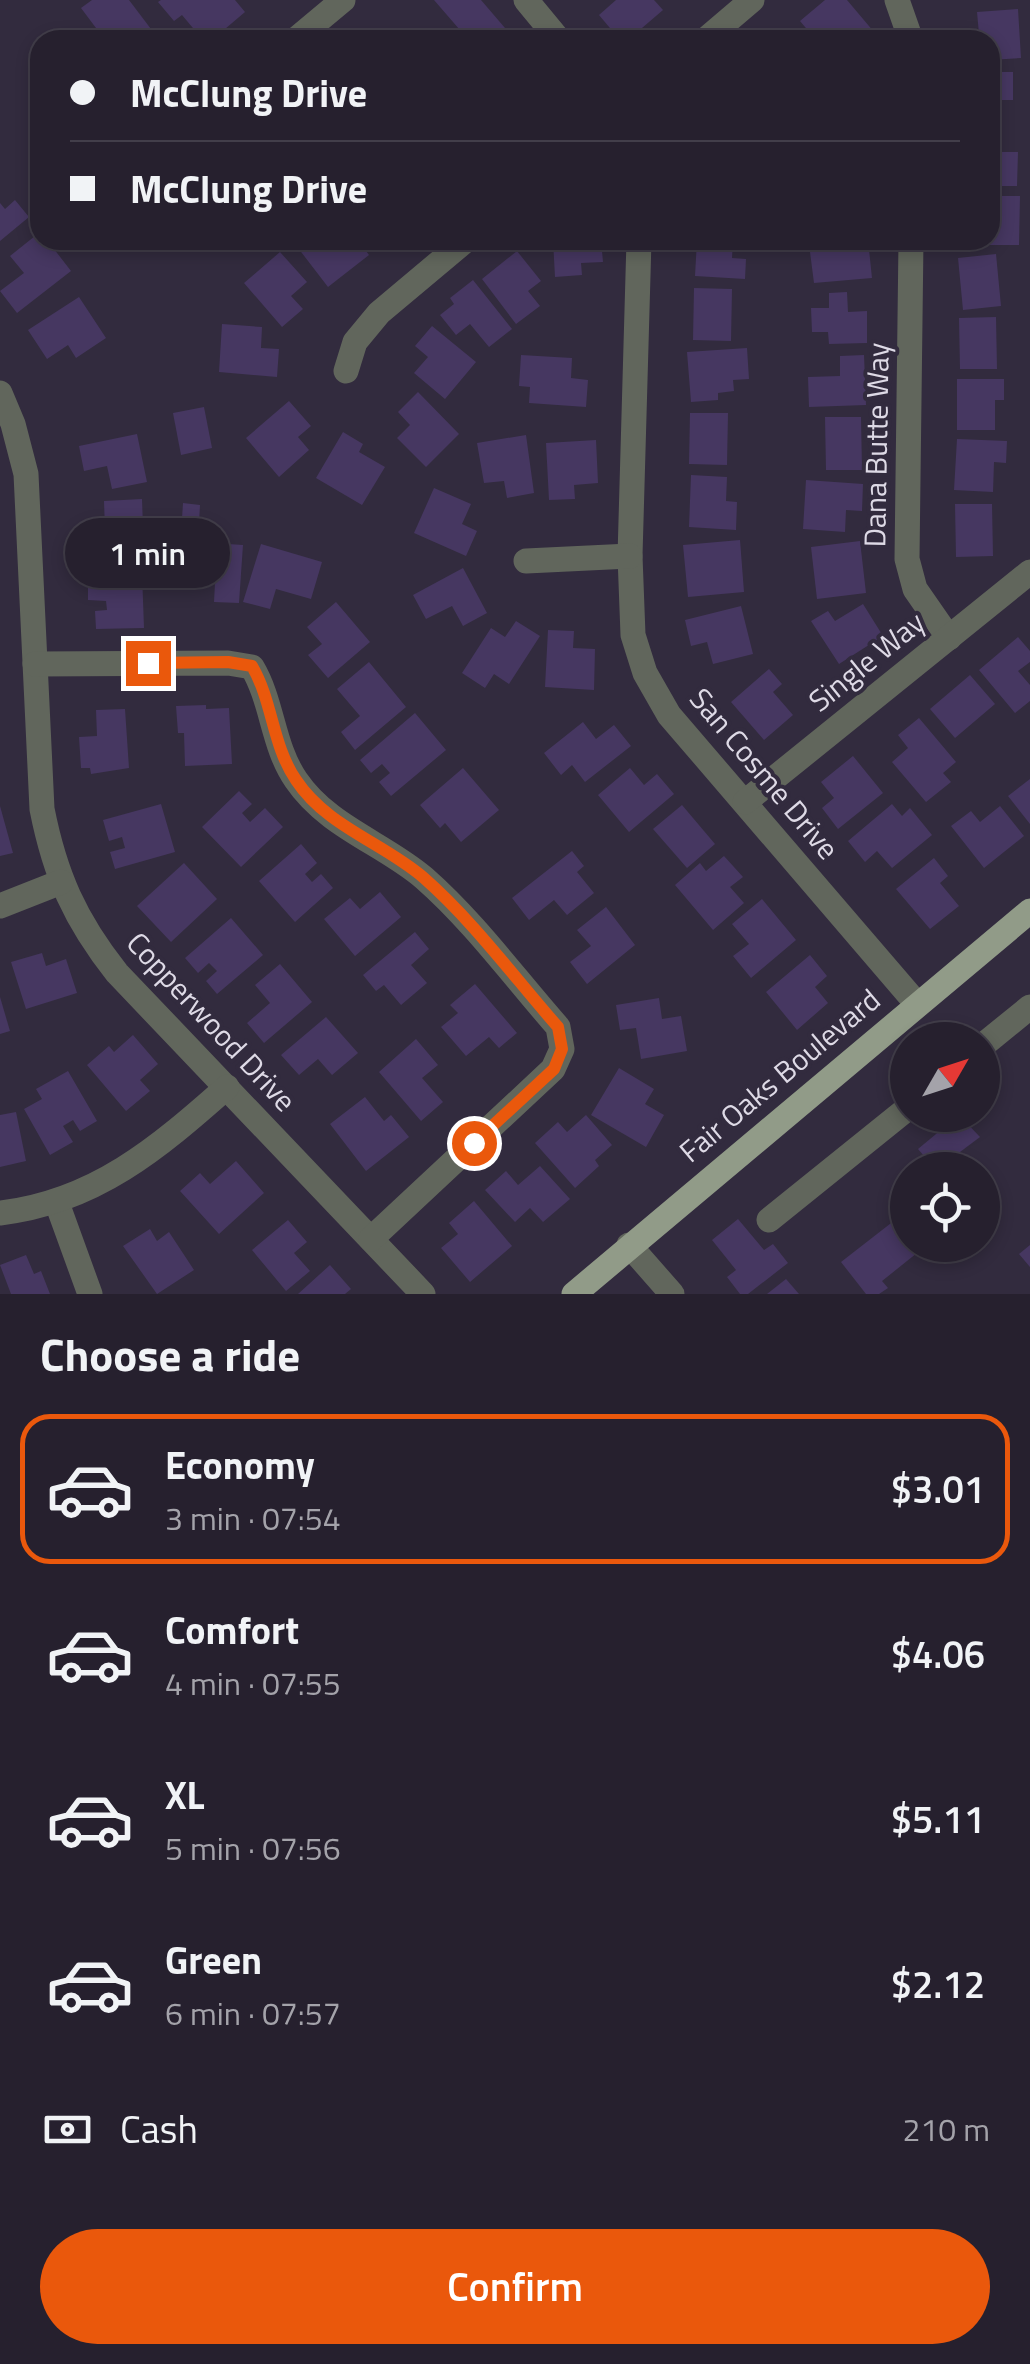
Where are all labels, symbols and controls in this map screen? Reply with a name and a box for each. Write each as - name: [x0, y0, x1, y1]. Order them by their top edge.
- text: McClung Drive: [130, 64, 367, 122]
- text: McClung Drive: [130, 160, 367, 218]
- street label: Dana Butte Way: [851, 342, 901, 548]
- callout: 1 min: [66, 518, 230, 588]
- text: 1 min: [109, 529, 186, 577]
- street label: Single Way: [798, 600, 935, 723]
- route end: [126, 641, 171, 686]
- street label: San Cosme Drive: [679, 677, 851, 869]
- street label: Copperwood Drive: [116, 921, 307, 1122]
- street label: Fair Oaks Boulevard: [669, 977, 890, 1173]
- north arrow: [890, 1022, 1000, 1132]
- map controls: [890, 1022, 1000, 1262]
- route start: [452, 1121, 497, 1166]
- button: locate: [890, 1152, 1000, 1262]
- text: Choose a ride: [40, 1320, 300, 1388]
- text: Economy: [165, 1436, 315, 1494]
- icon: car: [45, 1444, 135, 1534]
- text: $3.01: [891, 1460, 985, 1518]
- text: 3 min · 07:54: [165, 1494, 341, 1542]
- text: Comfort: [165, 1601, 299, 1659]
- icon: car: [45, 1609, 135, 1699]
- text: $4.06: [891, 1625, 985, 1683]
- text: 4 min · 07:55: [165, 1659, 341, 1707]
- text: XL: [165, 1766, 205, 1824]
- icon: car: [45, 1774, 135, 1864]
- text: $5.11: [891, 1790, 985, 1848]
- text: 5 min · 07:56: [165, 1824, 341, 1872]
- text: Green: [165, 1931, 262, 1989]
- icon: car: [45, 1939, 135, 2029]
- text: $2.12: [891, 1955, 985, 2013]
- text: 6 min · 07:57: [165, 1989, 341, 2037]
- text: Cash: [120, 2100, 198, 2158]
- icon: cash: [40, 2102, 95, 2157]
- text: 210 m: [902, 2105, 990, 2153]
- button: Confirm: [40, 2229, 990, 2344]

